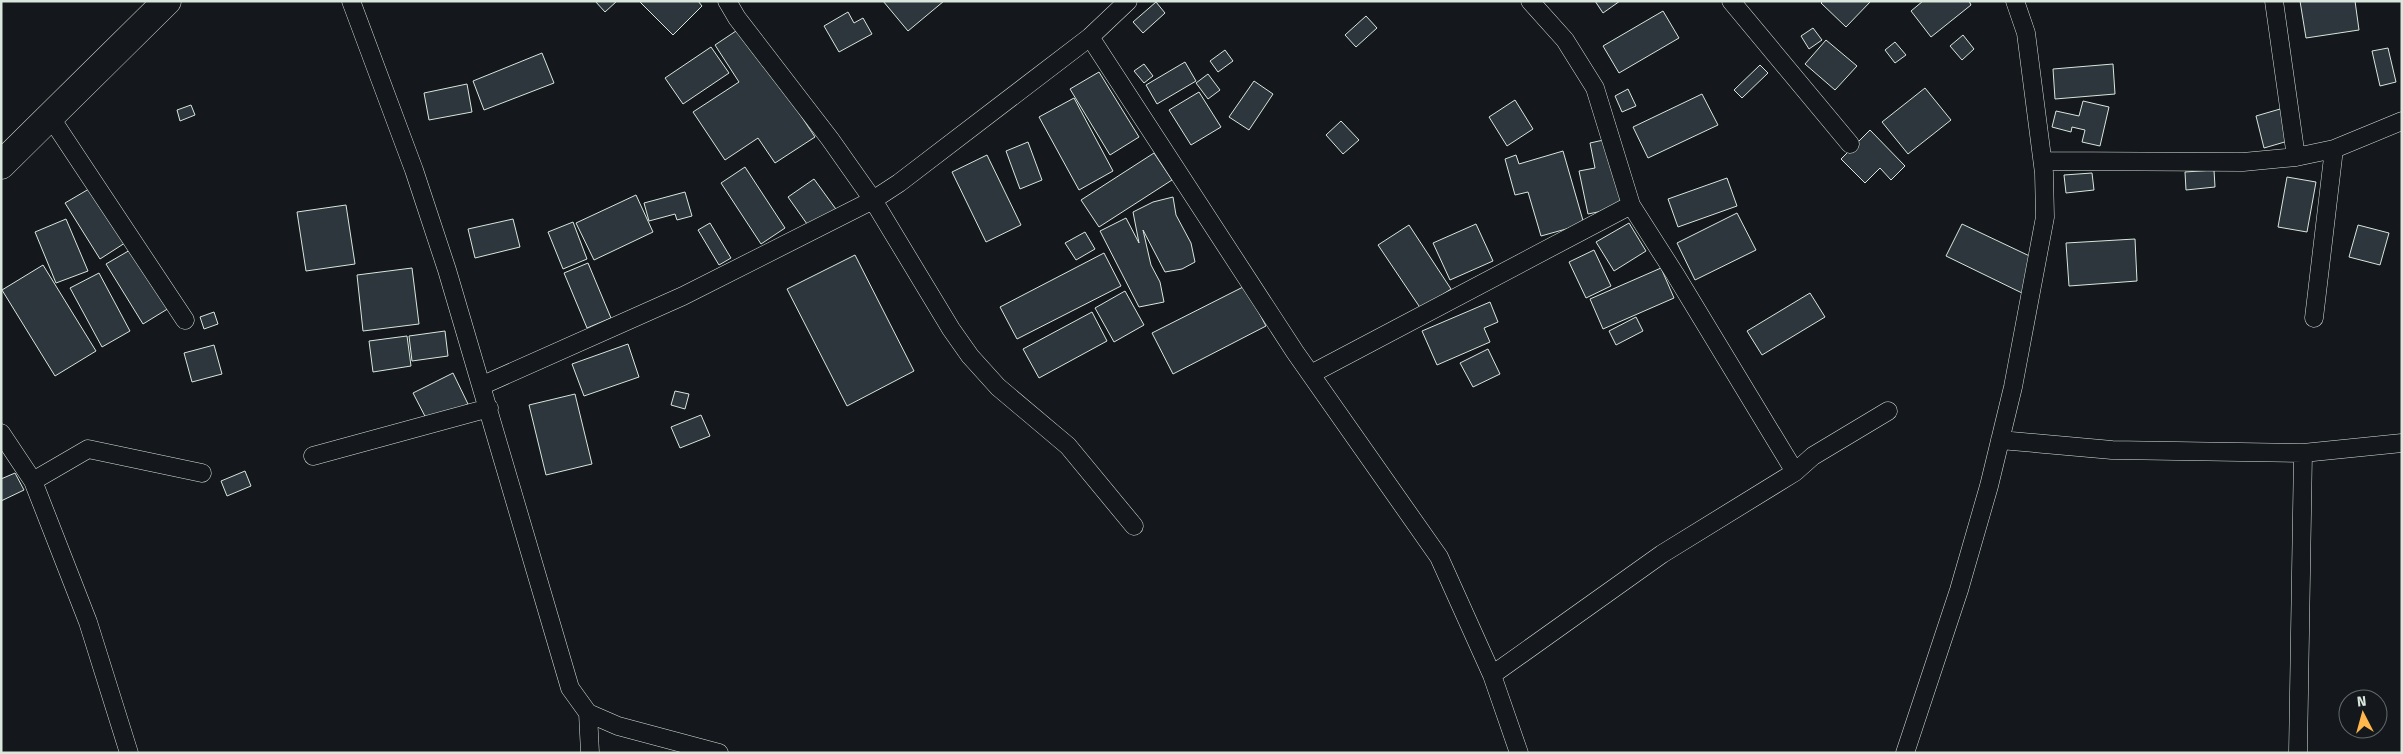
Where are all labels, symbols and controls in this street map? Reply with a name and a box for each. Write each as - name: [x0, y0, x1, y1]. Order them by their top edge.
- north arrow: [2338, 689, 2388, 739]
- text: N: [2356, 693, 2367, 711]

